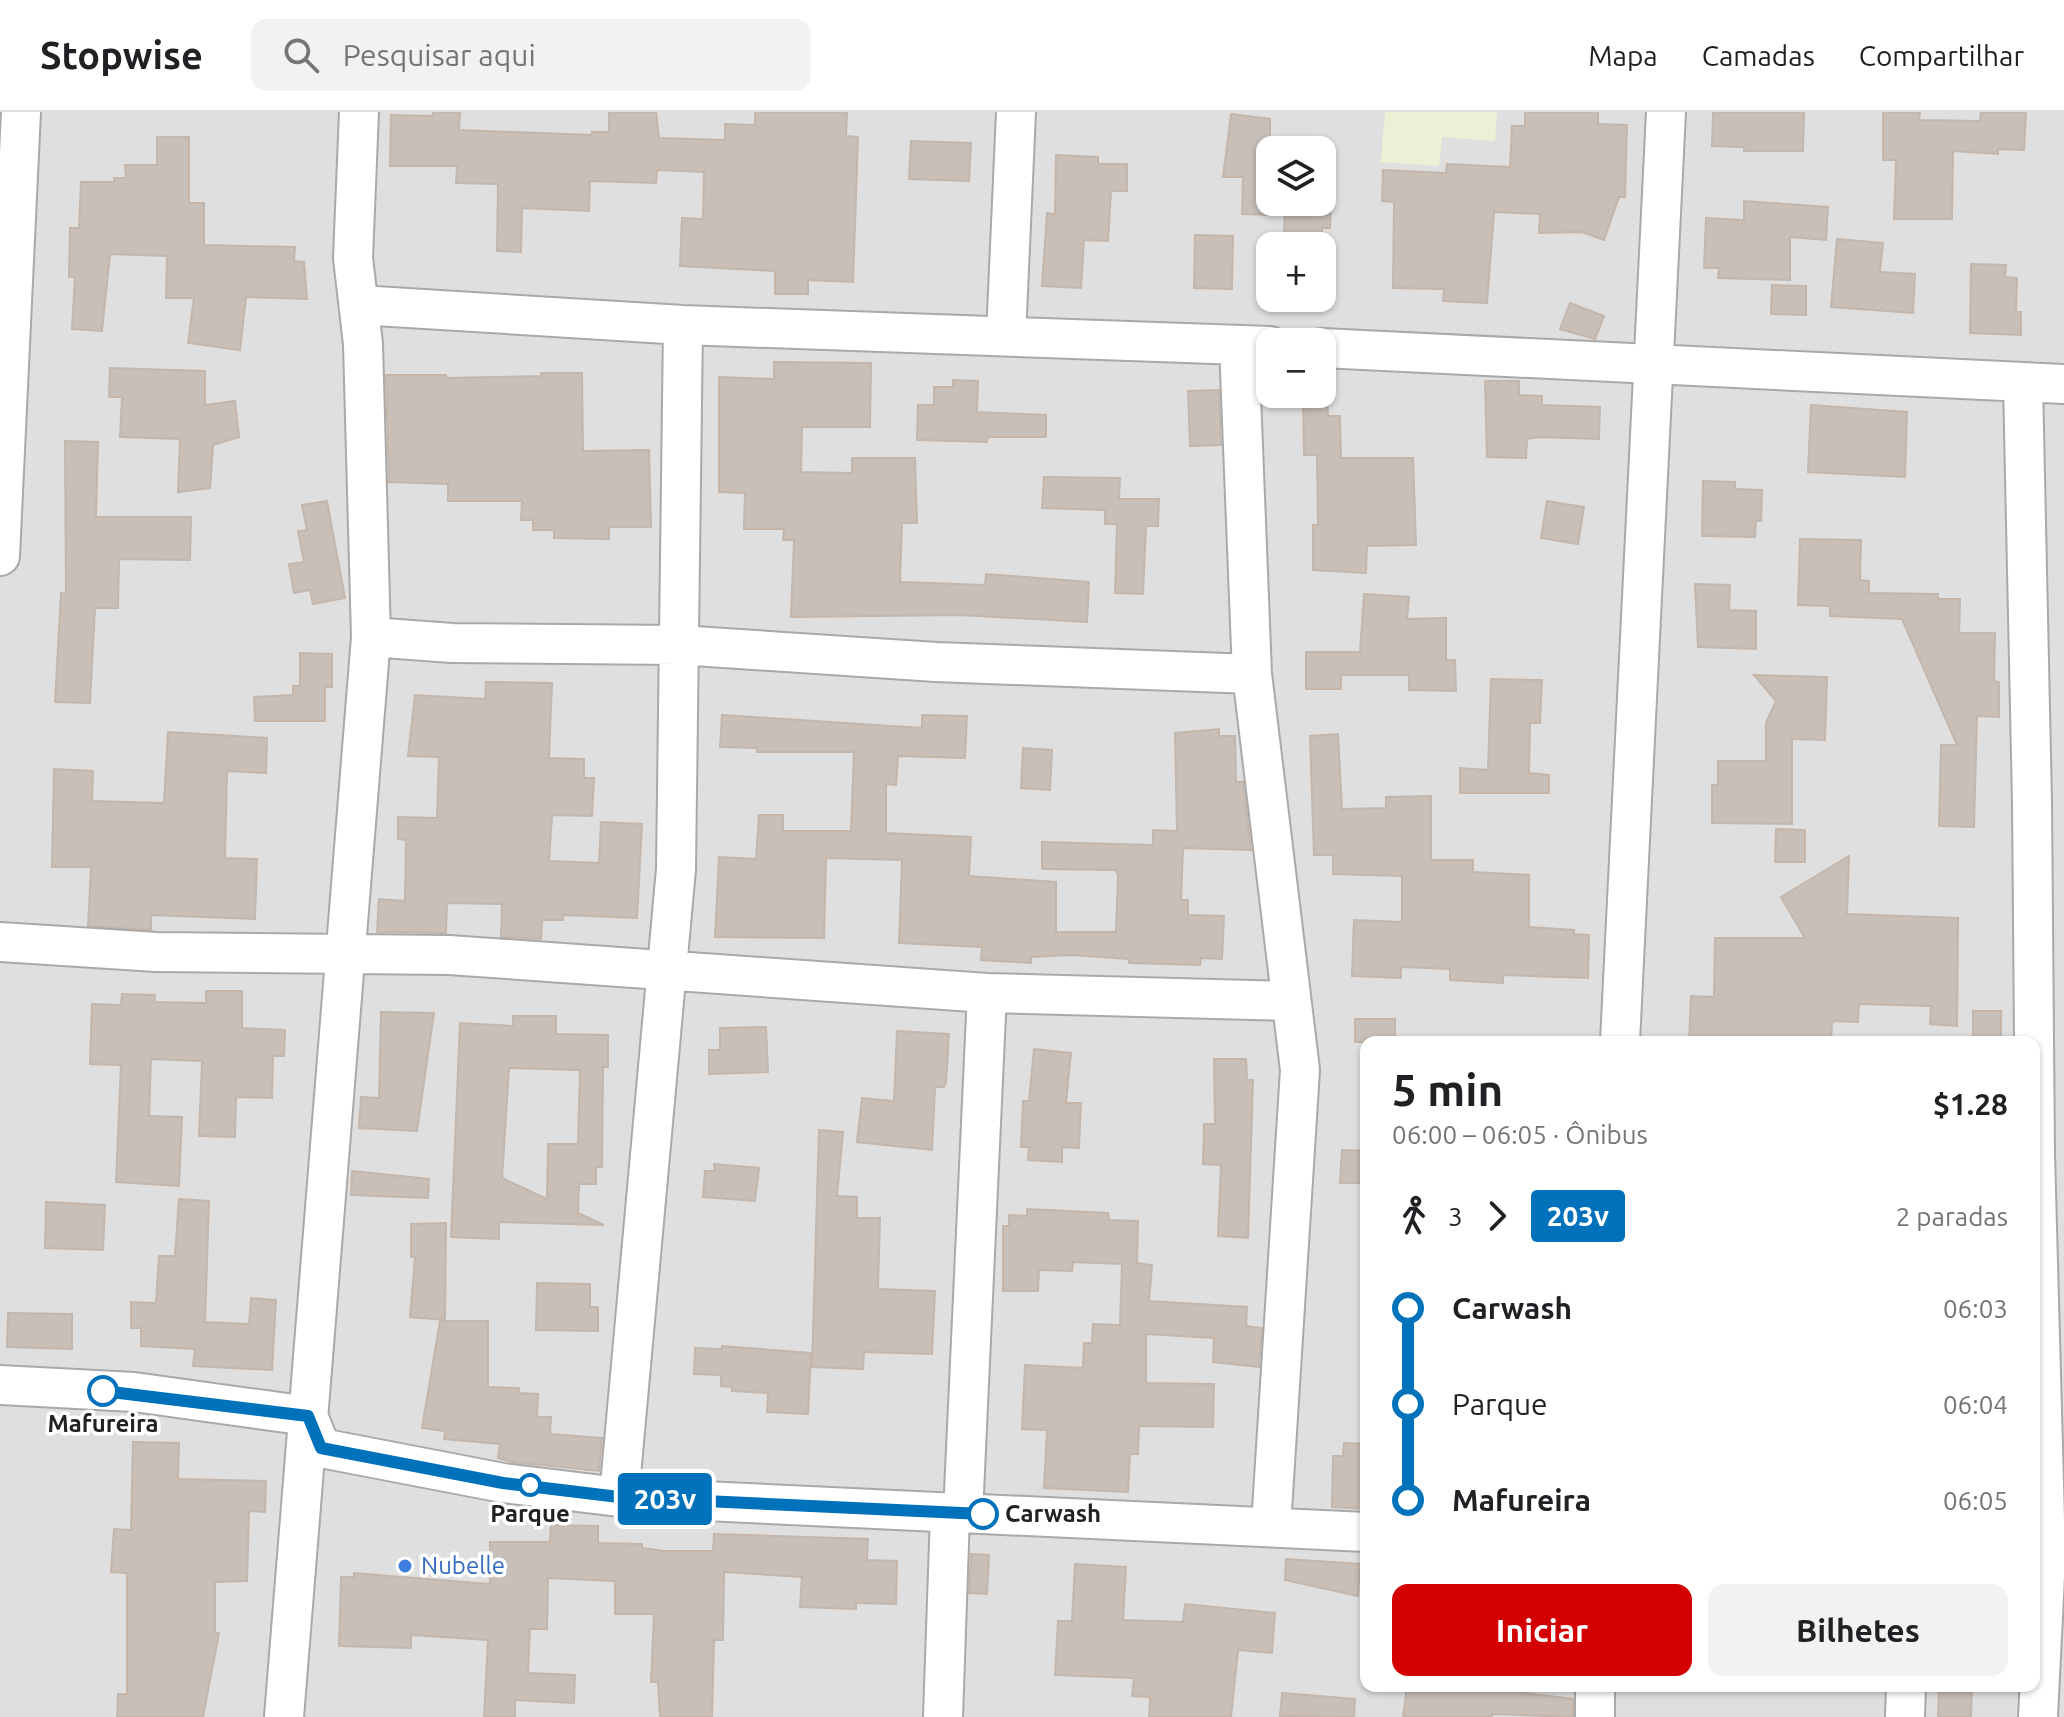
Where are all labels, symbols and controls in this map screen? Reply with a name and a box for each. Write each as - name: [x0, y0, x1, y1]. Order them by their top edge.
- search box: [251, 19, 811, 91]
- icon: search: [279, 33, 323, 77]
- text: Stopwise: [40, 34, 203, 76]
- text: Pesquisar aqui: [343, 38, 536, 72]
- text: Mapa: [1588, 40, 1658, 71]
- text: Camadas: [1702, 40, 1815, 71]
- text: Compartilhar: [1859, 40, 2024, 71]
- map controls: [1256, 136, 1336, 408]
- button: layers: [1256, 136, 1336, 216]
- button: +: [1256, 232, 1336, 312]
- button: −: [1256, 328, 1336, 408]
- text: 5 min: [1392, 1065, 1503, 1114]
- text: $1.28: [1933, 1087, 2008, 1121]
- text: 06:00 – 06:05 · Ônibus: [1392, 1120, 1648, 1149]
- icon: walk: [1392, 1194, 1436, 1238]
- icon: forward: [1475, 1194, 1519, 1238]
- text: 203v: [1547, 1200, 1609, 1231]
- text: 3: [1448, 1202, 1463, 1231]
- text: 2 paradas: [1896, 1202, 2008, 1231]
- text: Carwash: [1452, 1291, 1572, 1325]
- text: 06:03: [1943, 1294, 2008, 1323]
- marker: Mafureira: [88, 1376, 118, 1406]
- text: Parque: [1452, 1387, 1548, 1421]
- text: 06:04: [1943, 1390, 2008, 1419]
- place label: Mafureira: [47, 1410, 159, 1437]
- line badge: 203v: [609, 1473, 721, 1525]
- marker: Parque: [519, 1474, 541, 1496]
- text: 203v: [634, 1483, 696, 1514]
- text: Mafureira: [1452, 1483, 1591, 1517]
- text: 06:05: [1943, 1486, 2008, 1515]
- marker: Carwash: [968, 1499, 998, 1529]
- place label: Parque: [490, 1500, 570, 1527]
- place label: Carwash: [1005, 1500, 1101, 1527]
- place label: Nubelle: [421, 1552, 505, 1579]
- marker: Nubelle: [396, 1557, 414, 1575]
- button: Iniciar: [1392, 1584, 1692, 1676]
- button: Bilhetes: [1708, 1584, 2008, 1676]

